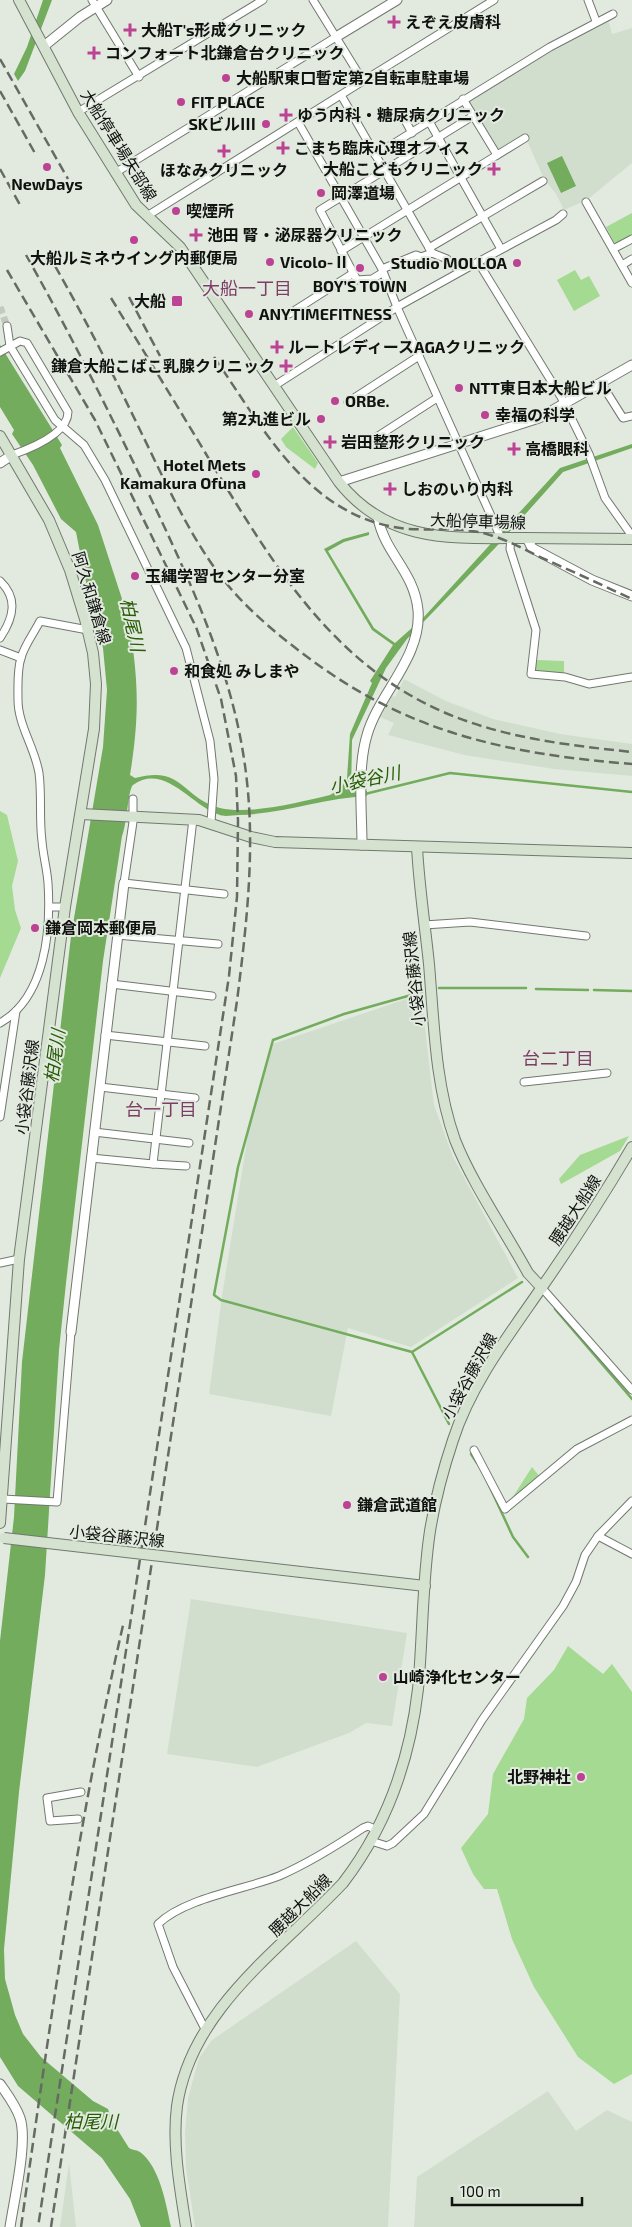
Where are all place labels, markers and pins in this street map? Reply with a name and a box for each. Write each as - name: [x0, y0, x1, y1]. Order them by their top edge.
- place label: えぞえ皮膚科: [405, 12, 501, 31]
- marker: えぞえ皮膚科: [387, 15, 401, 29]
- place label: 大船T's形成クリニック: [141, 20, 307, 39]
- marker: 大船T's形成クリニック: [123, 23, 137, 37]
- place label: コンフォート北鎌倉台クリニック: [105, 43, 345, 62]
- marker: コンフォート北鎌倉台クリニック: [87, 46, 101, 60]
- place label: 大船駅東口暫定第2自転車駐車場: [236, 68, 469, 87]
- marker: 大船駅東口暫定第2自転車駐車場: [220, 72, 232, 84]
- place label: FIT PLACE: [191, 92, 265, 111]
- marker: FIT PLACE: [175, 96, 187, 108]
- place label: ゆう内科・糖尿病クリニック: [297, 105, 505, 124]
- marker: ゆう内科・糖尿病クリニック: [279, 108, 293, 122]
- place label: SKビルⅢ: [188, 114, 256, 133]
- marker: SKビルⅢ: [260, 118, 272, 130]
- place label: こまち臨床心理オフィス: [294, 138, 470, 157]
- marker: こまち臨床心理オフィス: [276, 141, 290, 155]
- marker: ほなみクリニック: [217, 144, 231, 158]
- place label: 大船こどもクリニック: [323, 159, 483, 178]
- place label: ほなみクリニック: [160, 160, 288, 179]
- marker: NewDays: [41, 161, 53, 173]
- marker: 大船こどもクリニック: [487, 162, 501, 176]
- place label: NewDays: [11, 174, 83, 194]
- place label: 岡澤道場: [331, 183, 395, 202]
- marker: 岡澤道場: [315, 187, 327, 199]
- place label: 喫煙所: [186, 201, 234, 220]
- marker: 喫煙所: [170, 205, 182, 217]
- place label: 池田 腎・泌尿器クリニック: [207, 225, 402, 244]
- marker: 池田 腎・泌尿器クリニック: [189, 228, 203, 242]
- marker: 大船ルミネウイング内郵便局: [128, 234, 140, 246]
- place label: 大船ルミネウイング内郵便局: [30, 248, 238, 267]
- place label: Vicolo-Ⅱ: [280, 252, 349, 271]
- place label: Studio MOLLOA: [391, 253, 508, 272]
- marker: Vicolo-Ⅱ: [264, 256, 276, 268]
- marker: Studio MOLLOA: [511, 257, 523, 269]
- marker: BOY’S TOWN: [354, 262, 366, 274]
- place label: BOY’S TOWN: [313, 276, 407, 295]
- place label: 大船: [134, 291, 166, 310]
- marker: 大船: [170, 294, 184, 308]
- place label: ANYTIMEFITNESS: [259, 304, 392, 323]
- marker: ANYTIMEFITNESS: [243, 308, 255, 320]
- place label: ルートレディースAGAクリニック: [288, 337, 525, 356]
- marker: ルートレディースAGAクリニック: [270, 340, 284, 354]
- place label: 鎌倉大船こばこ乳腺クリニック: [51, 356, 275, 375]
- marker: 鎌倉大船こばこ乳腺クリニック: [279, 359, 293, 373]
- place label: NTT東日本大船ビル: [469, 378, 612, 397]
- marker: NTT東日本大船ビル: [453, 382, 465, 394]
- place label: ORBe.: [345, 391, 390, 410]
- marker: ORBe.: [329, 395, 341, 407]
- place label: 幸福の科学: [495, 405, 575, 424]
- place label: 第2丸進ビル: [222, 409, 311, 428]
- marker: 幸福の科学: [479, 409, 491, 421]
- marker: 第2丸進ビル: [315, 413, 327, 425]
- place label: 岩田整形クリニック: [341, 432, 485, 451]
- marker: 岩田整形クリニック: [323, 435, 337, 449]
- place label: 高橋眼科: [525, 439, 589, 458]
- marker: 高橋眼科: [507, 442, 521, 456]
- place label: Hotel Mets Kamakura Ofuna: [120, 455, 246, 492]
- marker: Hotel Mets Kamakura Ofuna: [250, 468, 262, 480]
- place label: しおのいり内科: [401, 479, 513, 498]
- marker: しおのいり内科: [383, 482, 397, 496]
- place label: 玉縄学習センター分室: [145, 566, 305, 585]
- marker: 玉縄学習センター分室: [129, 570, 141, 582]
- place label: 和食処 みしまや: [184, 661, 299, 680]
- marker: 和食処 みしまや: [168, 665, 180, 677]
- place label: 鎌倉岡本郵便局: [45, 918, 157, 937]
- marker: 鎌倉岡本郵便局: [29, 922, 41, 934]
- place label: 鎌倉武道館: [357, 1495, 437, 1514]
- marker: 鎌倉武道館: [341, 1499, 353, 1511]
- place label: 山崎浄化センター: [393, 1667, 521, 1686]
- marker: 山崎浄化センター: [377, 1671, 389, 1683]
- place label: 北野神社: [507, 1767, 571, 1786]
- marker: 北野神社: [575, 1771, 587, 1783]

